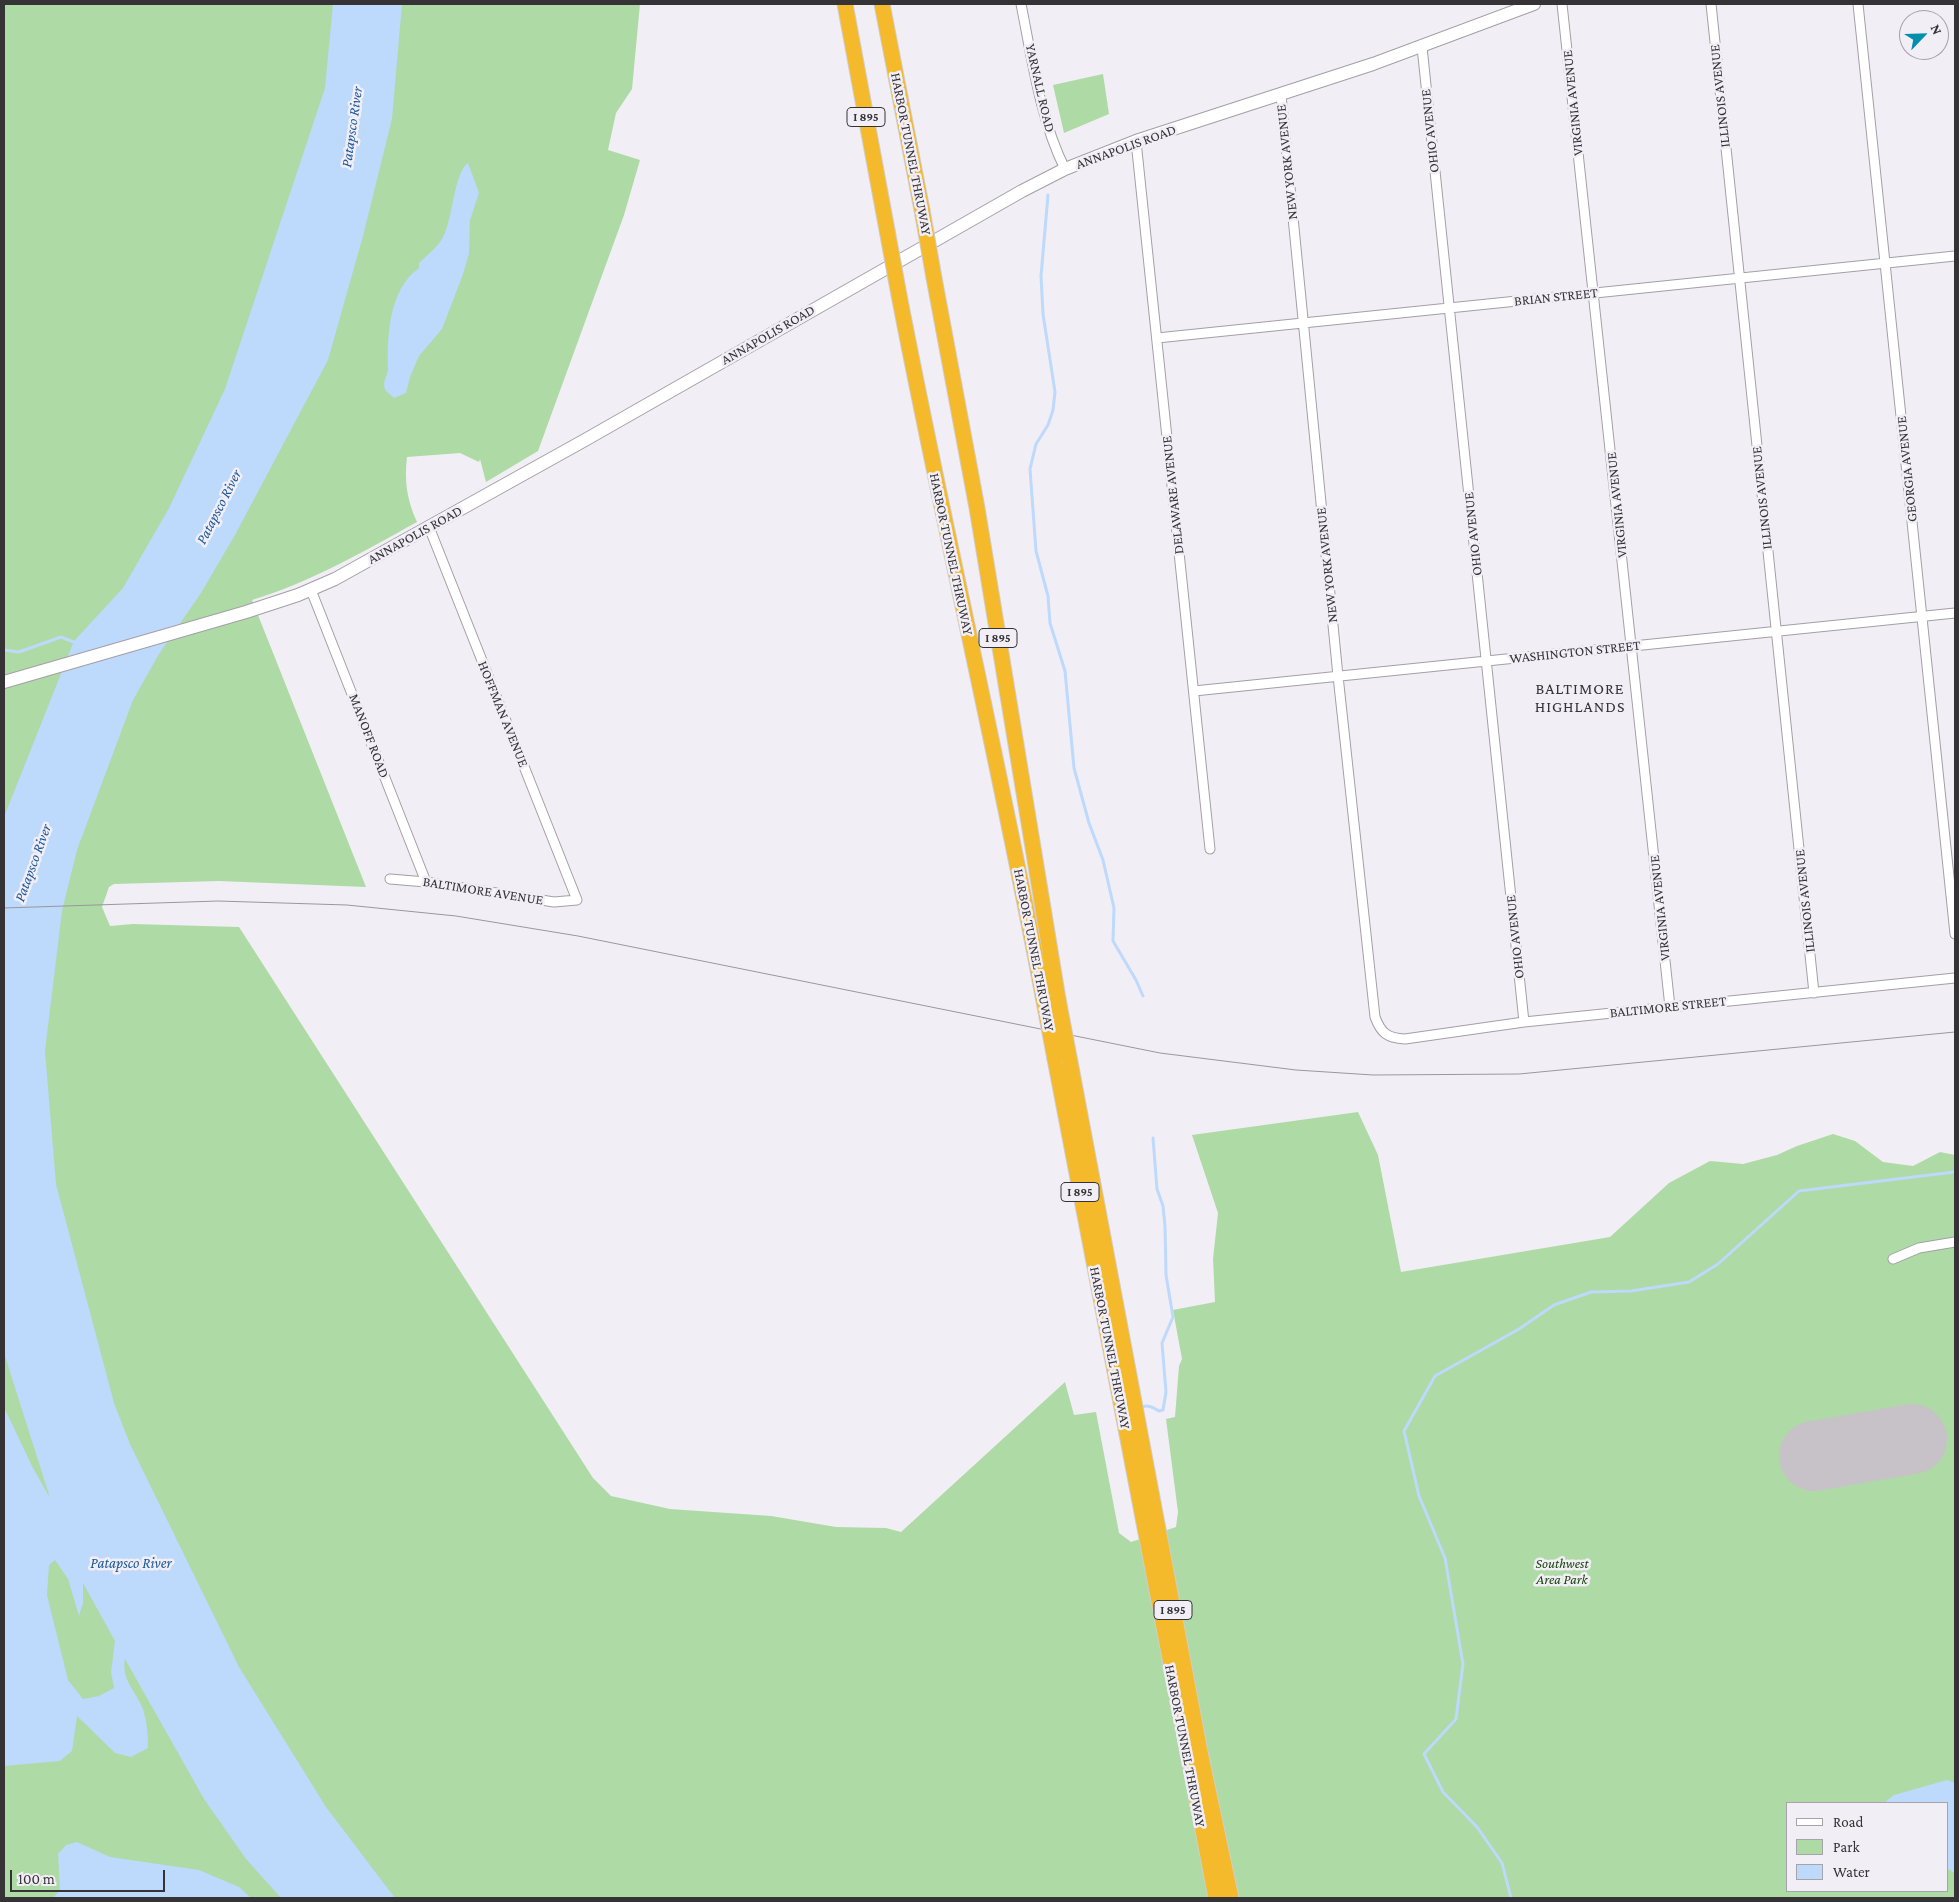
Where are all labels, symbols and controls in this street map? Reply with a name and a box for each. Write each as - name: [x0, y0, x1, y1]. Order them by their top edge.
- north arrow: [1899, 10, 1949, 60]
- text: N: [1928, 22, 1946, 37]
- street label: YARNALL ROAD: [1022, 42, 1058, 134]
- street label: ILLINOIS AVENUE: [1706, 44, 1734, 148]
- street label: VIRGINIA AVENUE: [1559, 49, 1587, 157]
- street label: HARBOR TUNNEL THRUWAY: [887, 71, 935, 237]
- water label: Patapsco River: [337, 85, 367, 169]
- street label: OHIO AVENUE: [1417, 88, 1443, 174]
- street label: NEW YORK AVENUE: [1273, 103, 1301, 221]
- road number: I 895: [847, 108, 885, 126]
- street label: ANNAPOLIS ROAD: [1074, 121, 1178, 173]
- street label: BRIAN STREET: [1513, 284, 1599, 310]
- street label: ANNAPOLIS ROAD: [718, 301, 818, 369]
- street label: GEORGIA AVENUE: [1893, 415, 1921, 523]
- street label: DELAWARE AVENUE: [1158, 435, 1188, 555]
- street label: ILLINOIS AVENUE: [1748, 446, 1776, 550]
- street label: VIRGINIA AVENUE: [1603, 451, 1631, 559]
- water label: Patapsco River: [193, 467, 245, 547]
- street label: HARBOR TUNNEL THRUWAY: [926, 471, 976, 637]
- street label: OHIO AVENUE: [1460, 491, 1486, 577]
- street label: ANNAPOLIS ROAD: [365, 502, 465, 568]
- street label: NEW YORK AVENUE: [1313, 506, 1341, 624]
- road number: I 895: [979, 628, 1017, 648]
- street label: WASHINGTON STREET: [1509, 637, 1641, 667]
- street label: HOFFMAN AVENUE: [474, 658, 532, 770]
- district label: BALTIMORE HIGHLANDS: [1534, 679, 1626, 717]
- street label: MANOFF ROAD: [345, 692, 393, 780]
- water label: Patapsco River: [11, 822, 55, 904]
- street label: ILLINOIS AVENUE: [1791, 849, 1819, 953]
- street label: VIRGINIA AVENUE: [1646, 854, 1674, 962]
- street label: HARBOR TUNNEL THRUWAY: [1010, 867, 1058, 1033]
- street label: BALTIMORE AVENUE: [422, 873, 544, 909]
- street label: OHIO AVENUE: [1502, 894, 1528, 980]
- street label: BALTIMORE STREET: [1609, 993, 1727, 1021]
- road number: I 895: [1061, 1182, 1099, 1202]
- street label: HARBOR TUNNEL THRUWAY: [1086, 1265, 1134, 1431]
- water label: Patapsco River: [90, 1554, 172, 1572]
- park label: Southwest Area Park: [1535, 1556, 1589, 1588]
- road number: I 895: [1154, 1600, 1192, 1620]
- street label: HARBOR TUNNEL THRUWAY: [1161, 1663, 1209, 1829]
- legend: [1786, 1802, 1949, 1892]
- text: Road: [1833, 1814, 1863, 1830]
- text: Park: [1833, 1839, 1860, 1855]
- scale bar: [12, 1860, 168, 1892]
- text: Water: [1833, 1864, 1870, 1880]
- text: 100 m: [18, 1871, 55, 1887]

